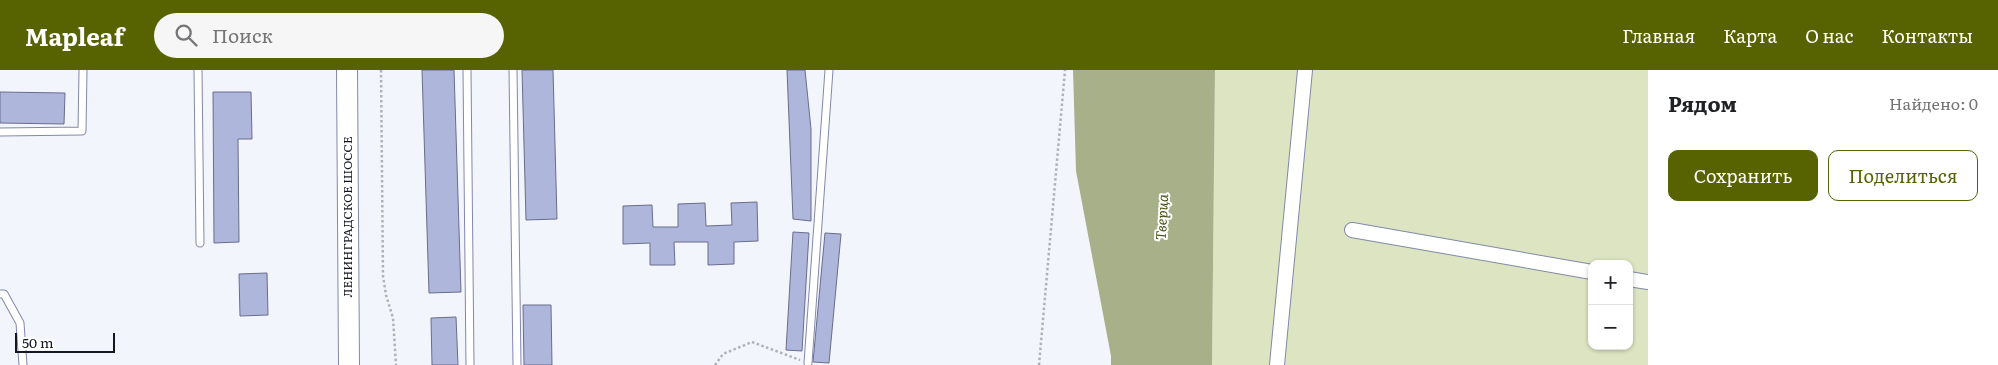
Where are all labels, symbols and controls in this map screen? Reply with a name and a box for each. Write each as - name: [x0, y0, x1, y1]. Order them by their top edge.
- search box: [154, 13, 504, 58]
- text: Mapleaf: [25, 18, 124, 53]
- icon: search: [172, 21, 200, 49]
- text: Поиск: [212, 21, 273, 49]
- text: Главная: [1622, 22, 1695, 49]
- text: Карта: [1723, 22, 1777, 49]
- text: О нас: [1805, 22, 1853, 49]
- text: Контакты: [1881, 22, 1973, 49]
- text: Рядом: [1668, 87, 1737, 118]
- text: Найдено: 0: [1889, 91, 1978, 115]
- street label: ЛЕНИНГРАДСКОЕ ШОССЕ: [338, 136, 356, 298]
- button: Сохранить: [1668, 150, 1818, 201]
- button: Поделиться: [1828, 150, 1978, 201]
- water label: Тверца: [1150, 193, 1172, 240]
- map controls: [1588, 260, 1633, 350]
- button: +: [1588, 260, 1633, 305]
- button: −: [1588, 305, 1633, 350]
- scale bar: [15, 330, 115, 353]
- text: 50 m: [22, 332, 54, 352]

